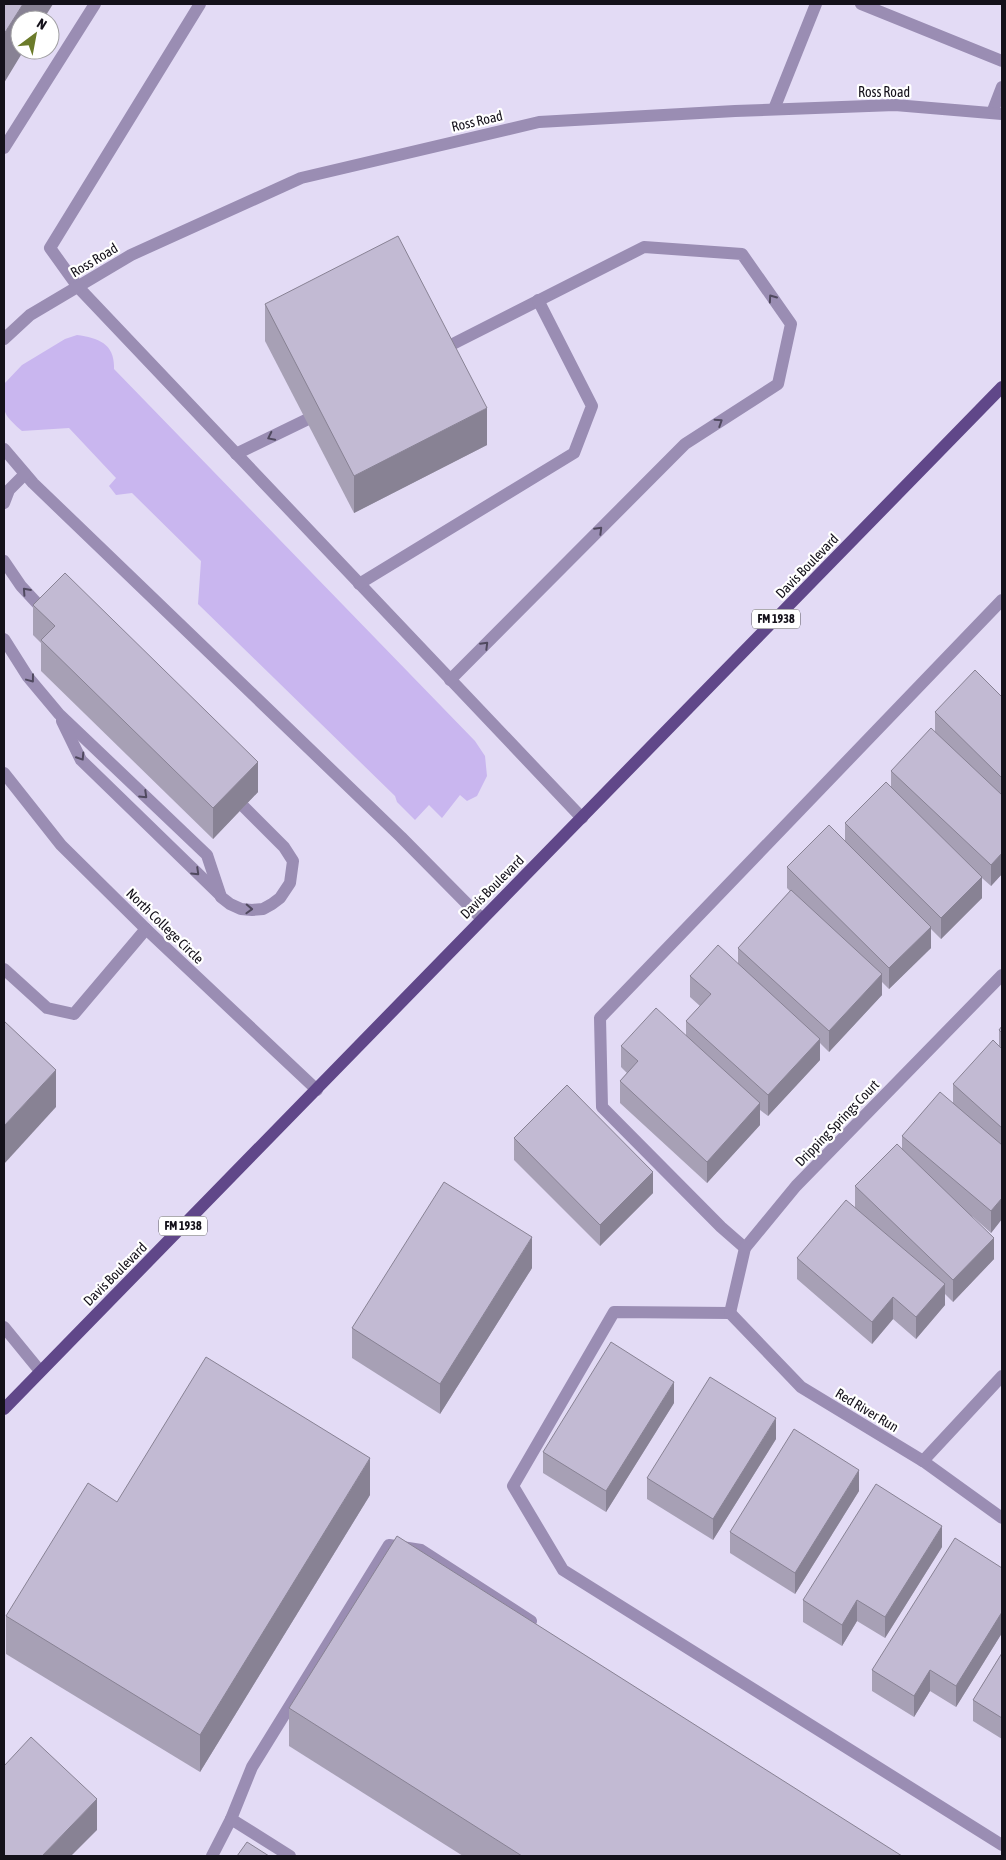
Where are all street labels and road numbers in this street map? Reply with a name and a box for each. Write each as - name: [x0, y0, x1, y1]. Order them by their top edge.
- street label: Ross Road: [858, 84, 910, 100]
- street label: Ross Road: [450, 107, 504, 135]
- street label: Ross Road: [68, 240, 120, 280]
- street label: Davis Boulevard: [772, 531, 842, 601]
- road number: FM 1938: [752, 610, 800, 628]
- street label: Davis Boulevard: [457, 852, 527, 922]
- street label: North College Circle: [123, 885, 207, 967]
- street label: Dripping Springs Court: [792, 1077, 882, 1169]
- road number: FM 1938: [159, 1216, 207, 1236]
- street label: Davis Boulevard: [80, 1239, 150, 1309]
- street label: Red River Run: [833, 1385, 901, 1435]

